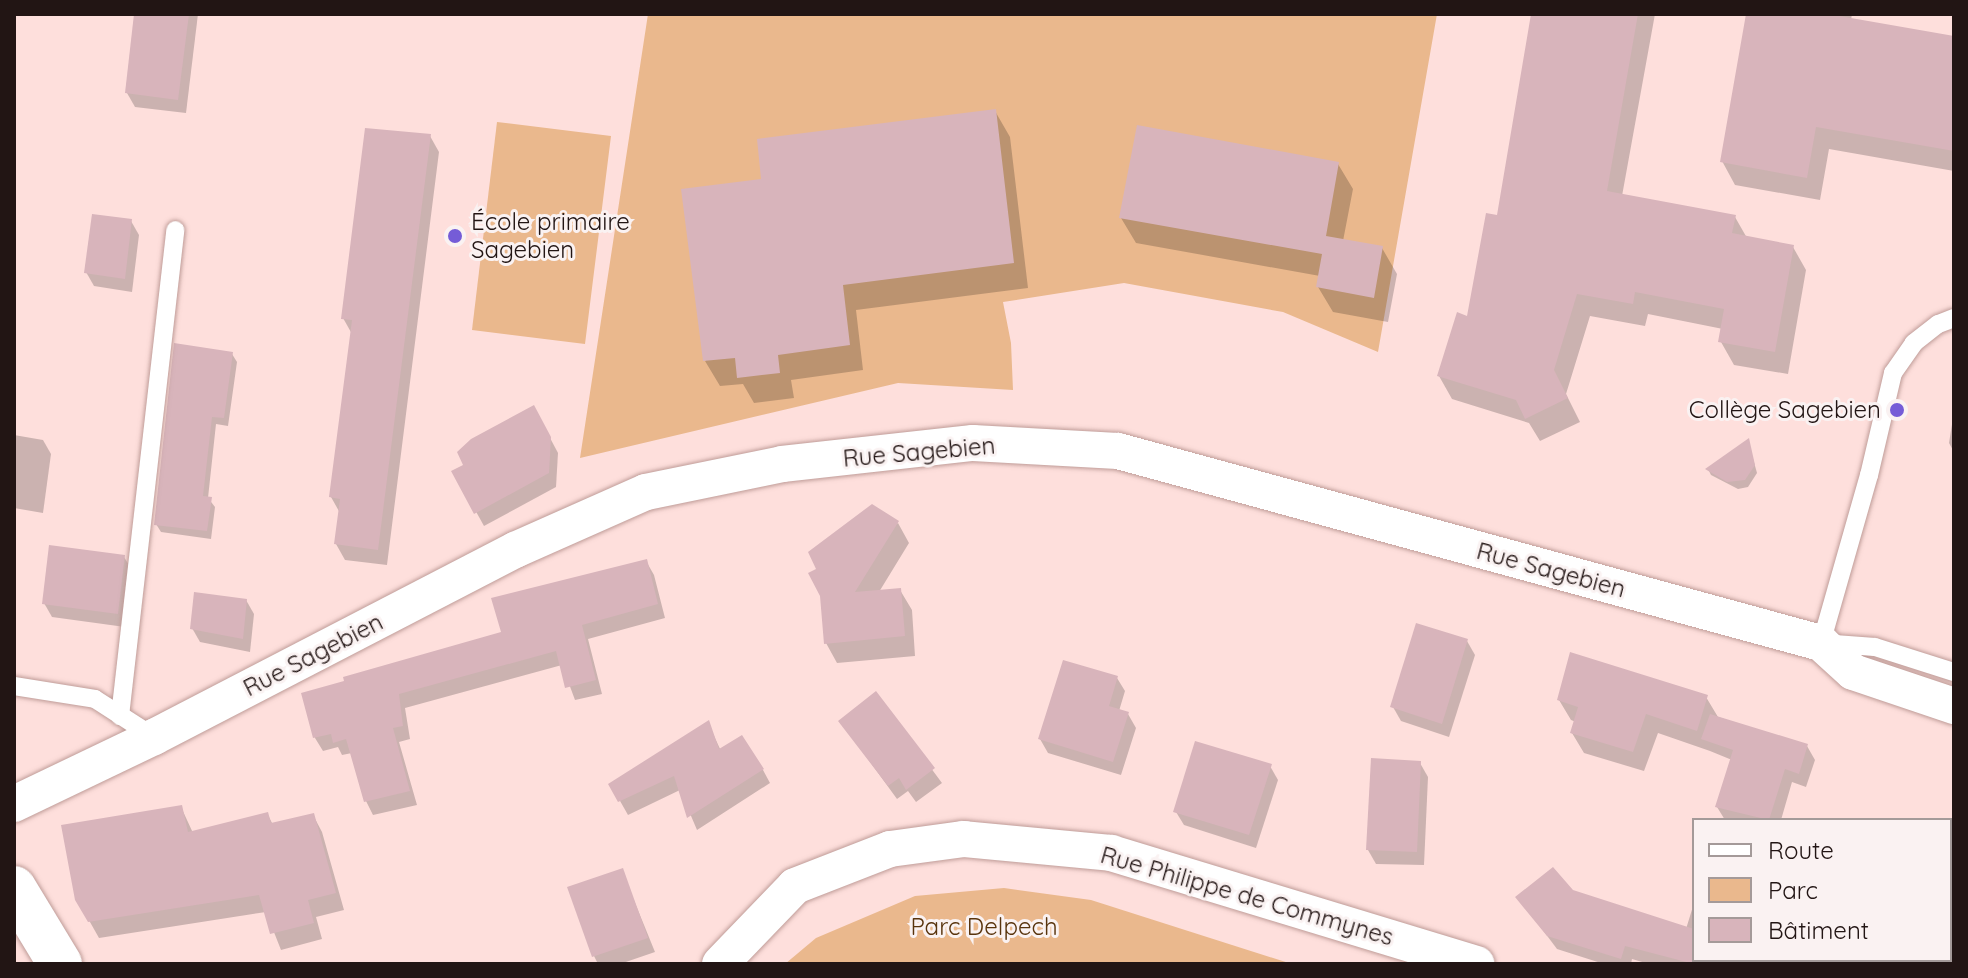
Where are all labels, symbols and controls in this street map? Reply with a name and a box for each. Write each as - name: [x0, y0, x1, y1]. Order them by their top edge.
- place label: École primaire Sagebien: [471, 208, 630, 264]
- marker: École primaire Sagebien: [446, 227, 464, 245]
- place label: Collège Sagebien: [1689, 396, 1881, 424]
- marker: Collège Sagebien: [1888, 401, 1906, 419]
- street label: Rue Sagebien: [842, 431, 996, 473]
- street label: Rue Sagebien: [1473, 536, 1629, 604]
- street label: Rue Sagebien: [238, 607, 388, 703]
- legend: [1692, 818, 1952, 962]
- text: Route: [1768, 835, 1834, 865]
- street label: Rue Philippe de Commynes: [1097, 840, 1397, 952]
- text: Parc: [1768, 875, 1818, 905]
- park label: Parc Delpech: [910, 913, 1058, 941]
- text: Bâtiment: [1768, 915, 1869, 945]

